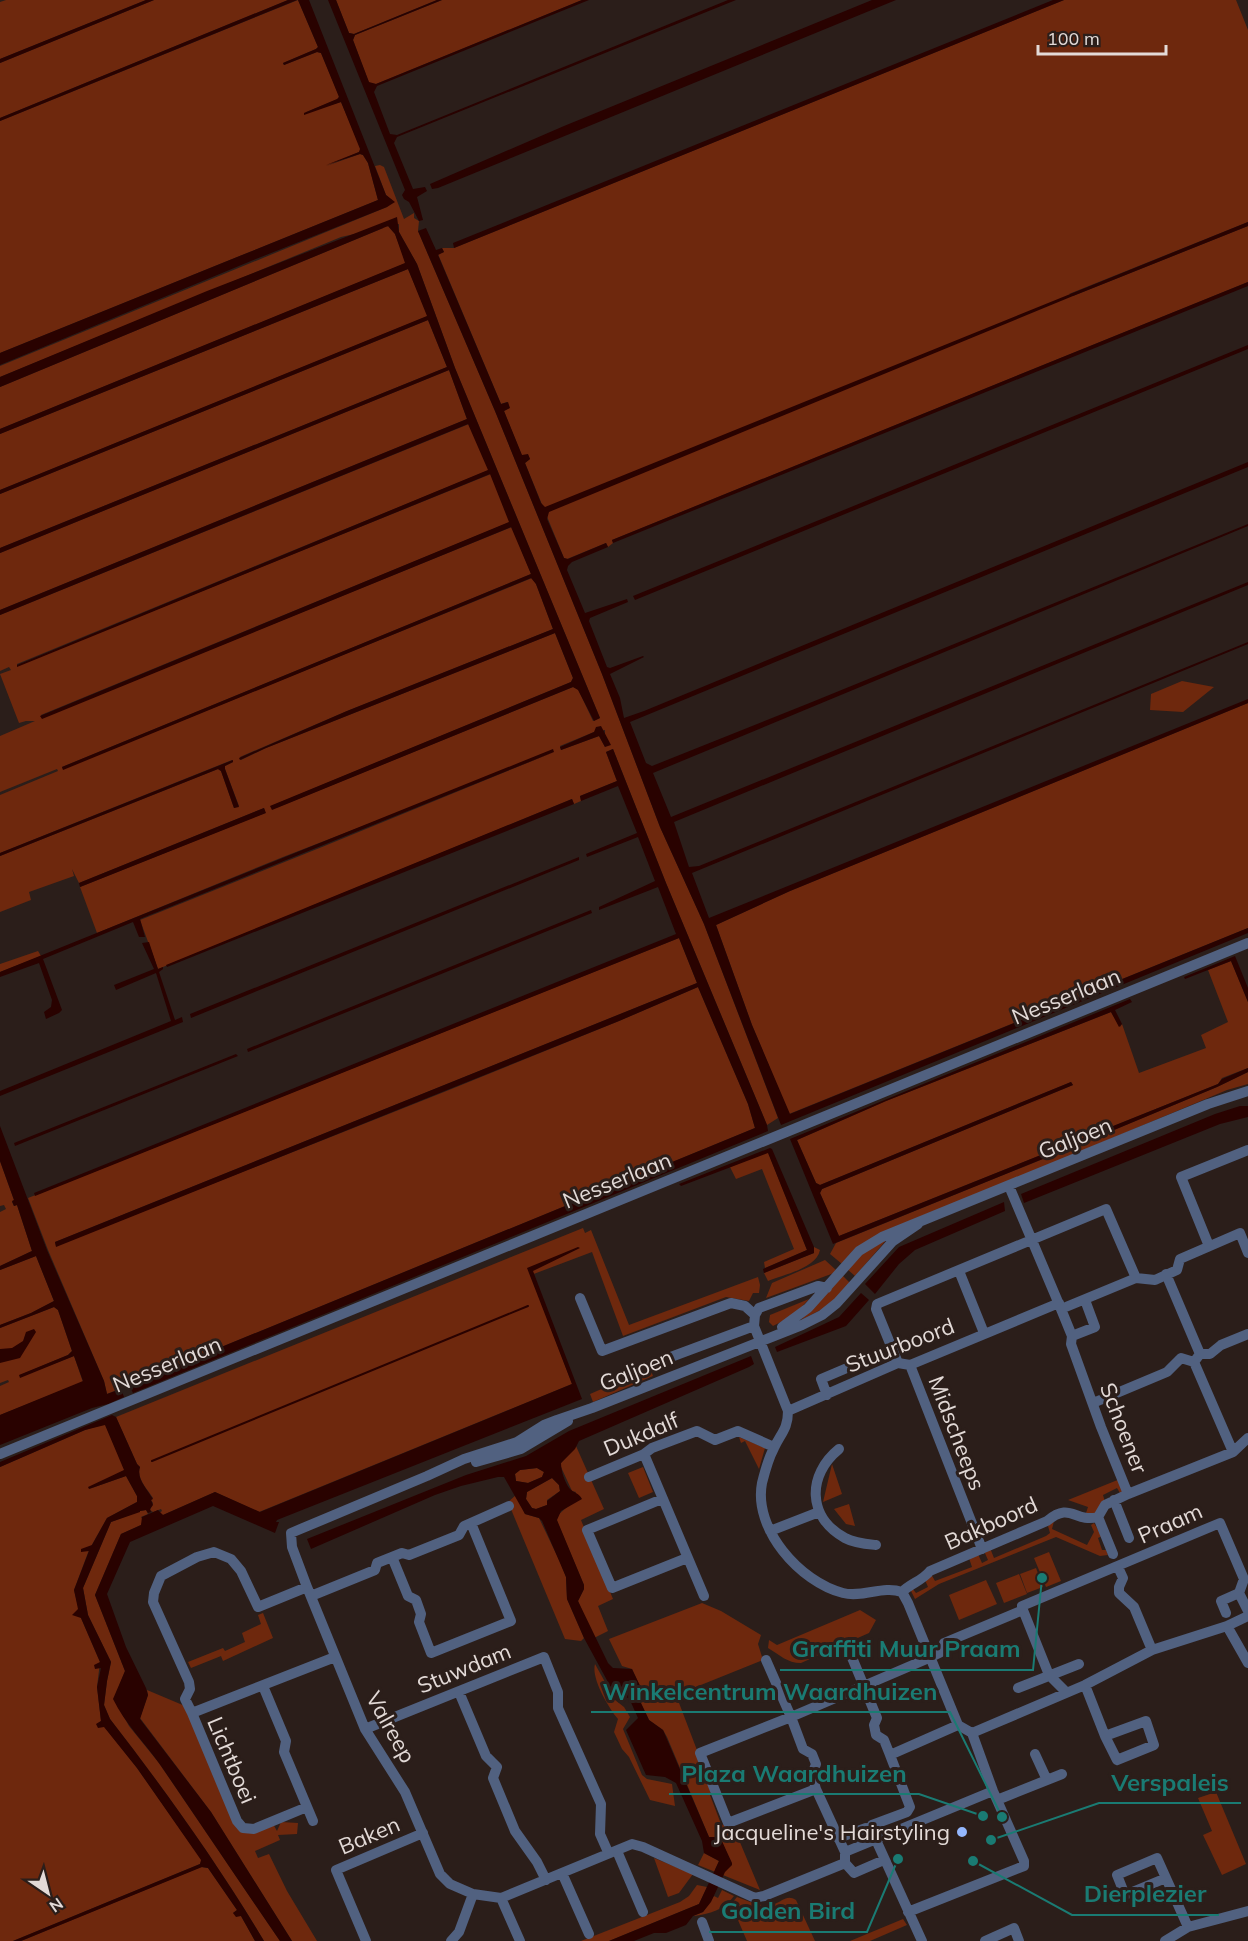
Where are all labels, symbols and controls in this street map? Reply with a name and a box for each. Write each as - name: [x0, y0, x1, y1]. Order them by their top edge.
- scale bar: [1038, 18, 1166, 56]
- text: 100 m: [1047, 27, 1100, 50]
- street label: Nesserlaan: [1008, 962, 1124, 1030]
- street label: Galjoen: [1034, 1111, 1116, 1165]
- street label: Nesserlaan: [559, 1146, 675, 1214]
- street label: Stuurboord: [842, 1311, 958, 1379]
- street label: Nesserlaan: [109, 1330, 225, 1398]
- street label: Galjoen: [595, 1343, 677, 1397]
- street label: Midscheeps: [922, 1372, 992, 1494]
- street label: Schoener: [1094, 1379, 1154, 1477]
- street label: Dukdalf: [599, 1405, 683, 1462]
- street label: Bakboord: [940, 1490, 1042, 1556]
- street label: Praam: [1133, 1496, 1207, 1550]
- callout: Graffiti Muur Praam: [780, 1628, 1033, 1670]
- text: Graffiti Muur Praam: [791, 1633, 1021, 1663]
- street label: Stuwdam: [413, 1637, 515, 1699]
- callout: Winkelcentrum Waardhuizen: [591, 1670, 950, 1712]
- text: Winkelcentrum Waardhuizen: [603, 1676, 937, 1706]
- street label: Valreep: [360, 1686, 422, 1768]
- street label: Lichtboei: [201, 1712, 263, 1808]
- callout: Plaza Waardhuizen: [669, 1752, 919, 1794]
- text: Plaza Waardhuizen: [681, 1758, 907, 1788]
- callout: Verspaleis: [1099, 1761, 1241, 1803]
- text: Verspaleis: [1110, 1767, 1229, 1797]
- street label: Baken: [334, 1810, 404, 1860]
- place label: Jacqueline's Hairstyling: [714, 1818, 950, 1846]
- marker: Jacqueline's Hairstyling: [955, 1825, 969, 1839]
- north arrow: [18, 1863, 78, 1923]
- callout: Dierplezier: [1072, 1873, 1219, 1915]
- text: Dierplezier: [1084, 1878, 1207, 1908]
- callout: Golden Bird: [709, 1890, 867, 1932]
- text: N: [46, 1894, 67, 1917]
- text: Golden Bird: [721, 1895, 855, 1925]

